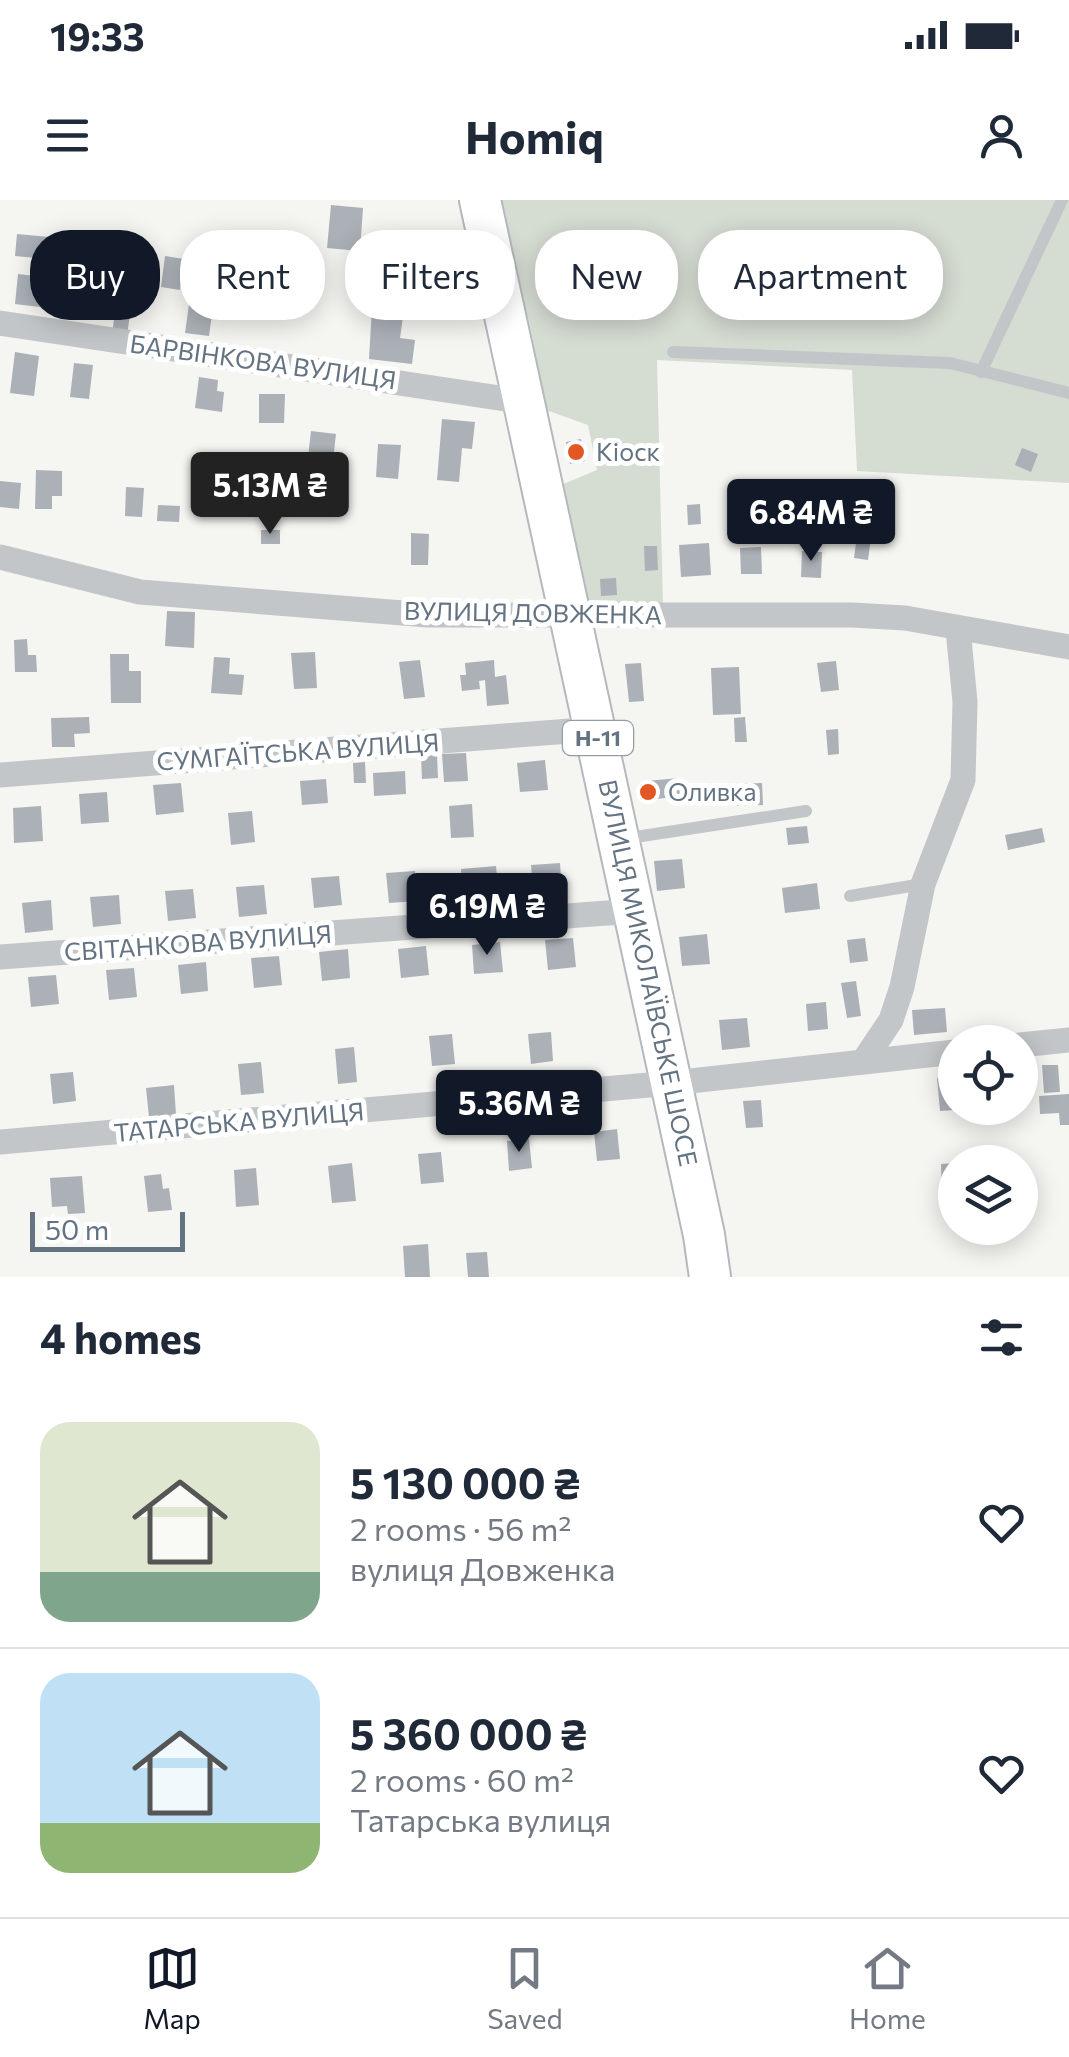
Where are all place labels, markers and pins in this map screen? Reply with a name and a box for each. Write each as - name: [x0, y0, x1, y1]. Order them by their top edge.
- place label: Кіоск: [596, 436, 660, 466]
- marker: Кіоск: [565, 441, 587, 463]
- pin: 5.13M ₴: [178, 452, 362, 537]
- pin: 6.84M ₴: [719, 479, 903, 564]
- place label: Оливка: [668, 776, 756, 806]
- marker: Оливка: [637, 781, 659, 803]
- pin: 6.19M ₴: [395, 873, 579, 958]
- pin: 5.36M ₴: [427, 1070, 611, 1155]

